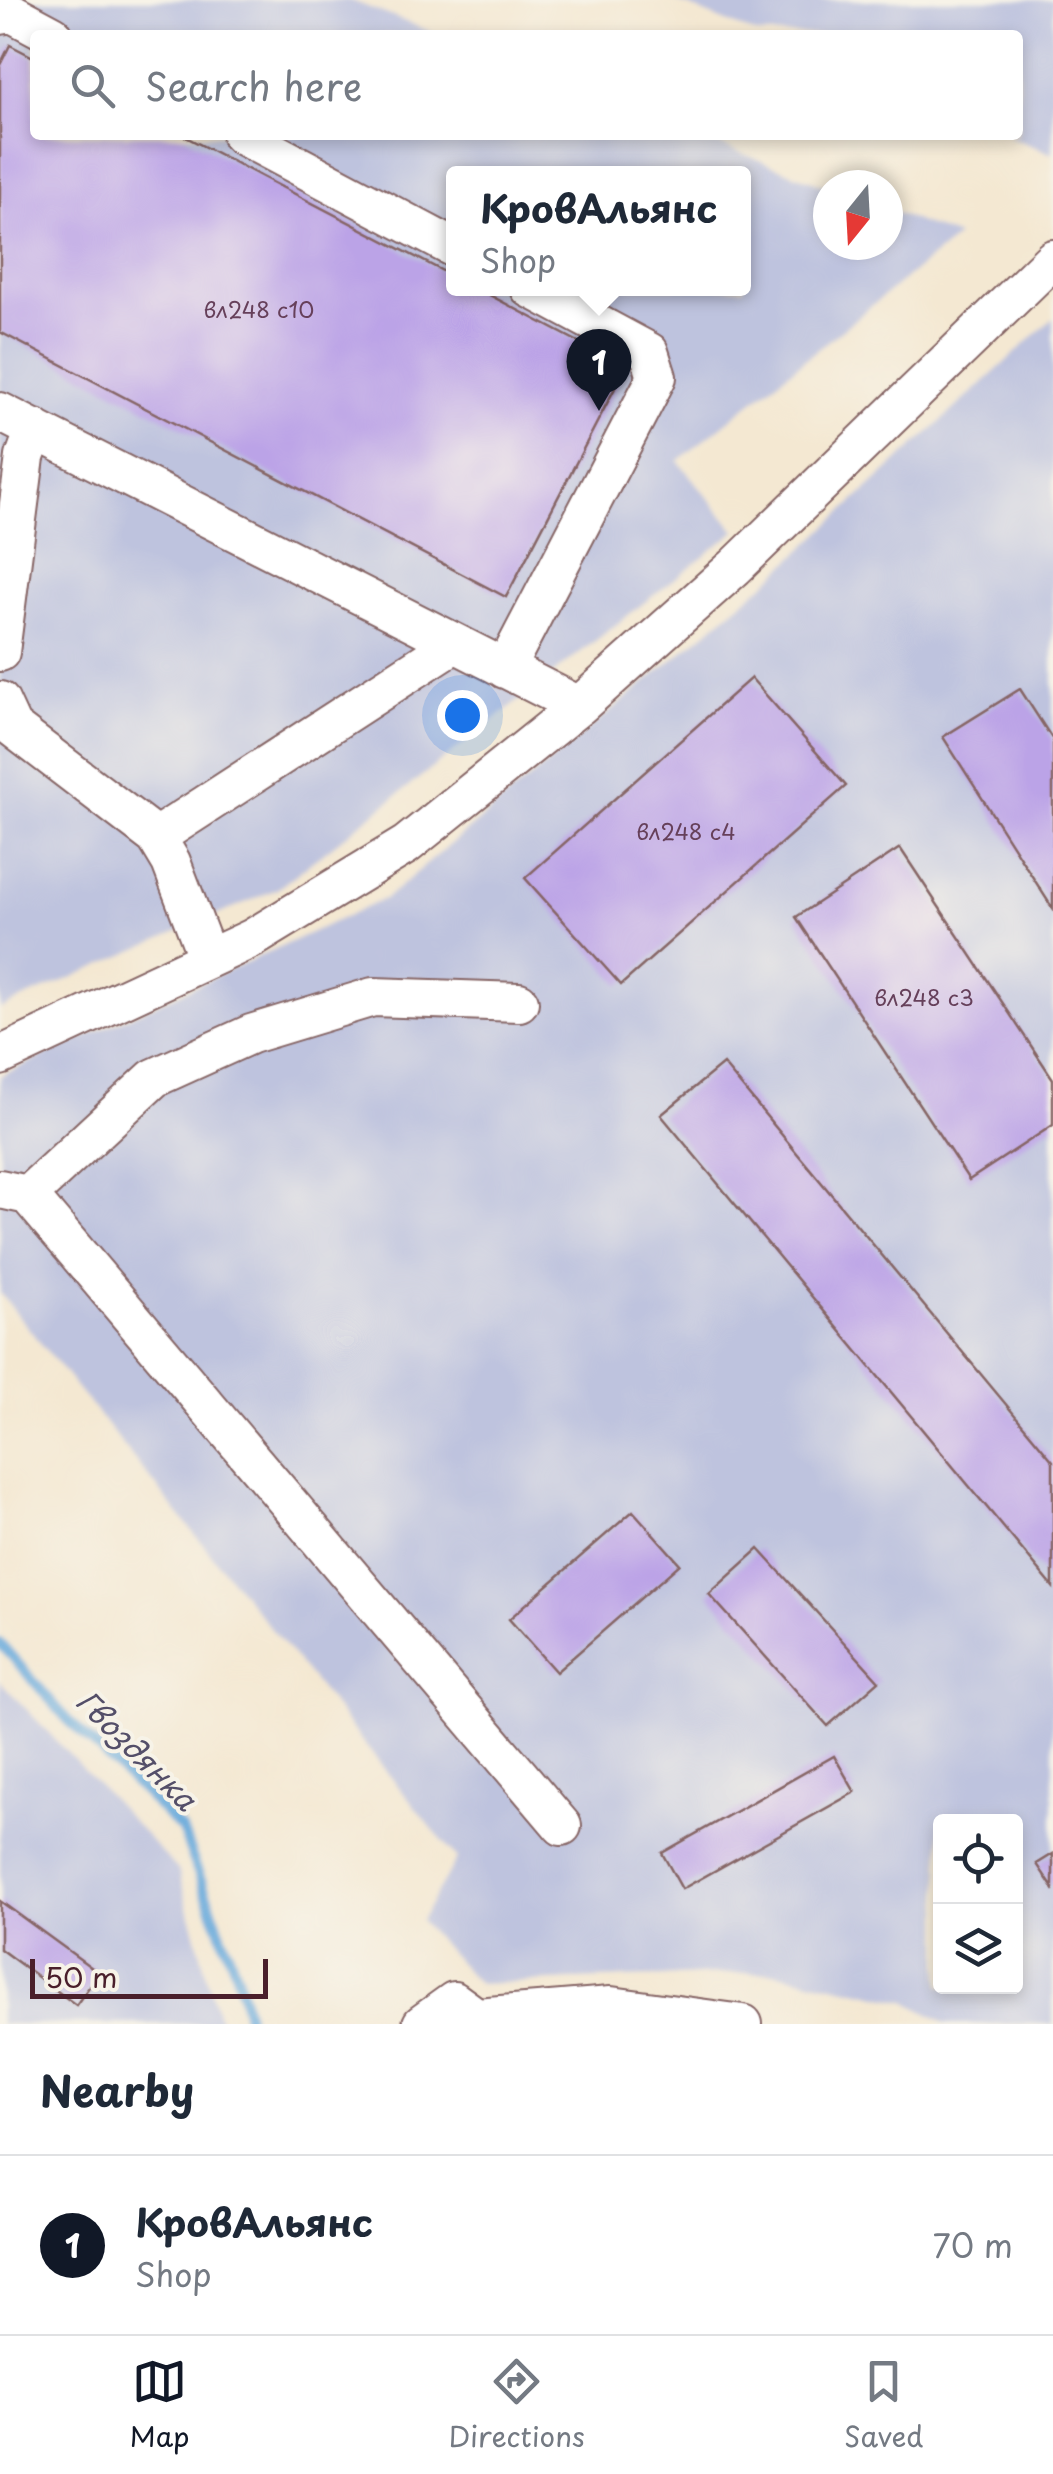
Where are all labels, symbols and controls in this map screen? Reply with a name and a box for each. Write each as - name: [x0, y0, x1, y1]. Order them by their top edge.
- search box: [30, 30, 1023, 140]
- text: Search here: [145, 57, 362, 114]
- icon: search: [65, 58, 120, 113]
- popup: [446, 166, 751, 296]
- north arrow: [813, 170, 903, 260]
- text: КровАльянс: [480, 179, 717, 236]
- text: Shop: [480, 236, 556, 284]
- house number: вл248 с10: [204, 292, 314, 325]
- pin: 1: [566, 328, 632, 411]
- your location: [437, 690, 488, 741]
- house number: вл248 с4: [636, 814, 736, 847]
- house number: вл248 с3: [874, 980, 974, 1013]
- water label: Гвоздянка: [67, 1679, 209, 1821]
- map controls: [933, 1814, 1023, 1994]
- button: locate: [933, 1814, 1023, 1904]
- button: layers: [933, 1904, 1023, 1994]
- scale bar: [30, 1954, 268, 1998]
- text: 50 m: [45, 1955, 118, 1998]
- text: Nearby: [40, 2058, 194, 2121]
- text: КровАльянс: [135, 2193, 373, 2250]
- text: 1: [65, 2221, 80, 2269]
- text: 70 m: [933, 2221, 1013, 2269]
- text: Shop: [135, 2250, 212, 2298]
- tab: Map: [130, 2354, 189, 2457]
- tab: Directions: [449, 2354, 585, 2457]
- tab: Saved: [844, 2354, 923, 2457]

